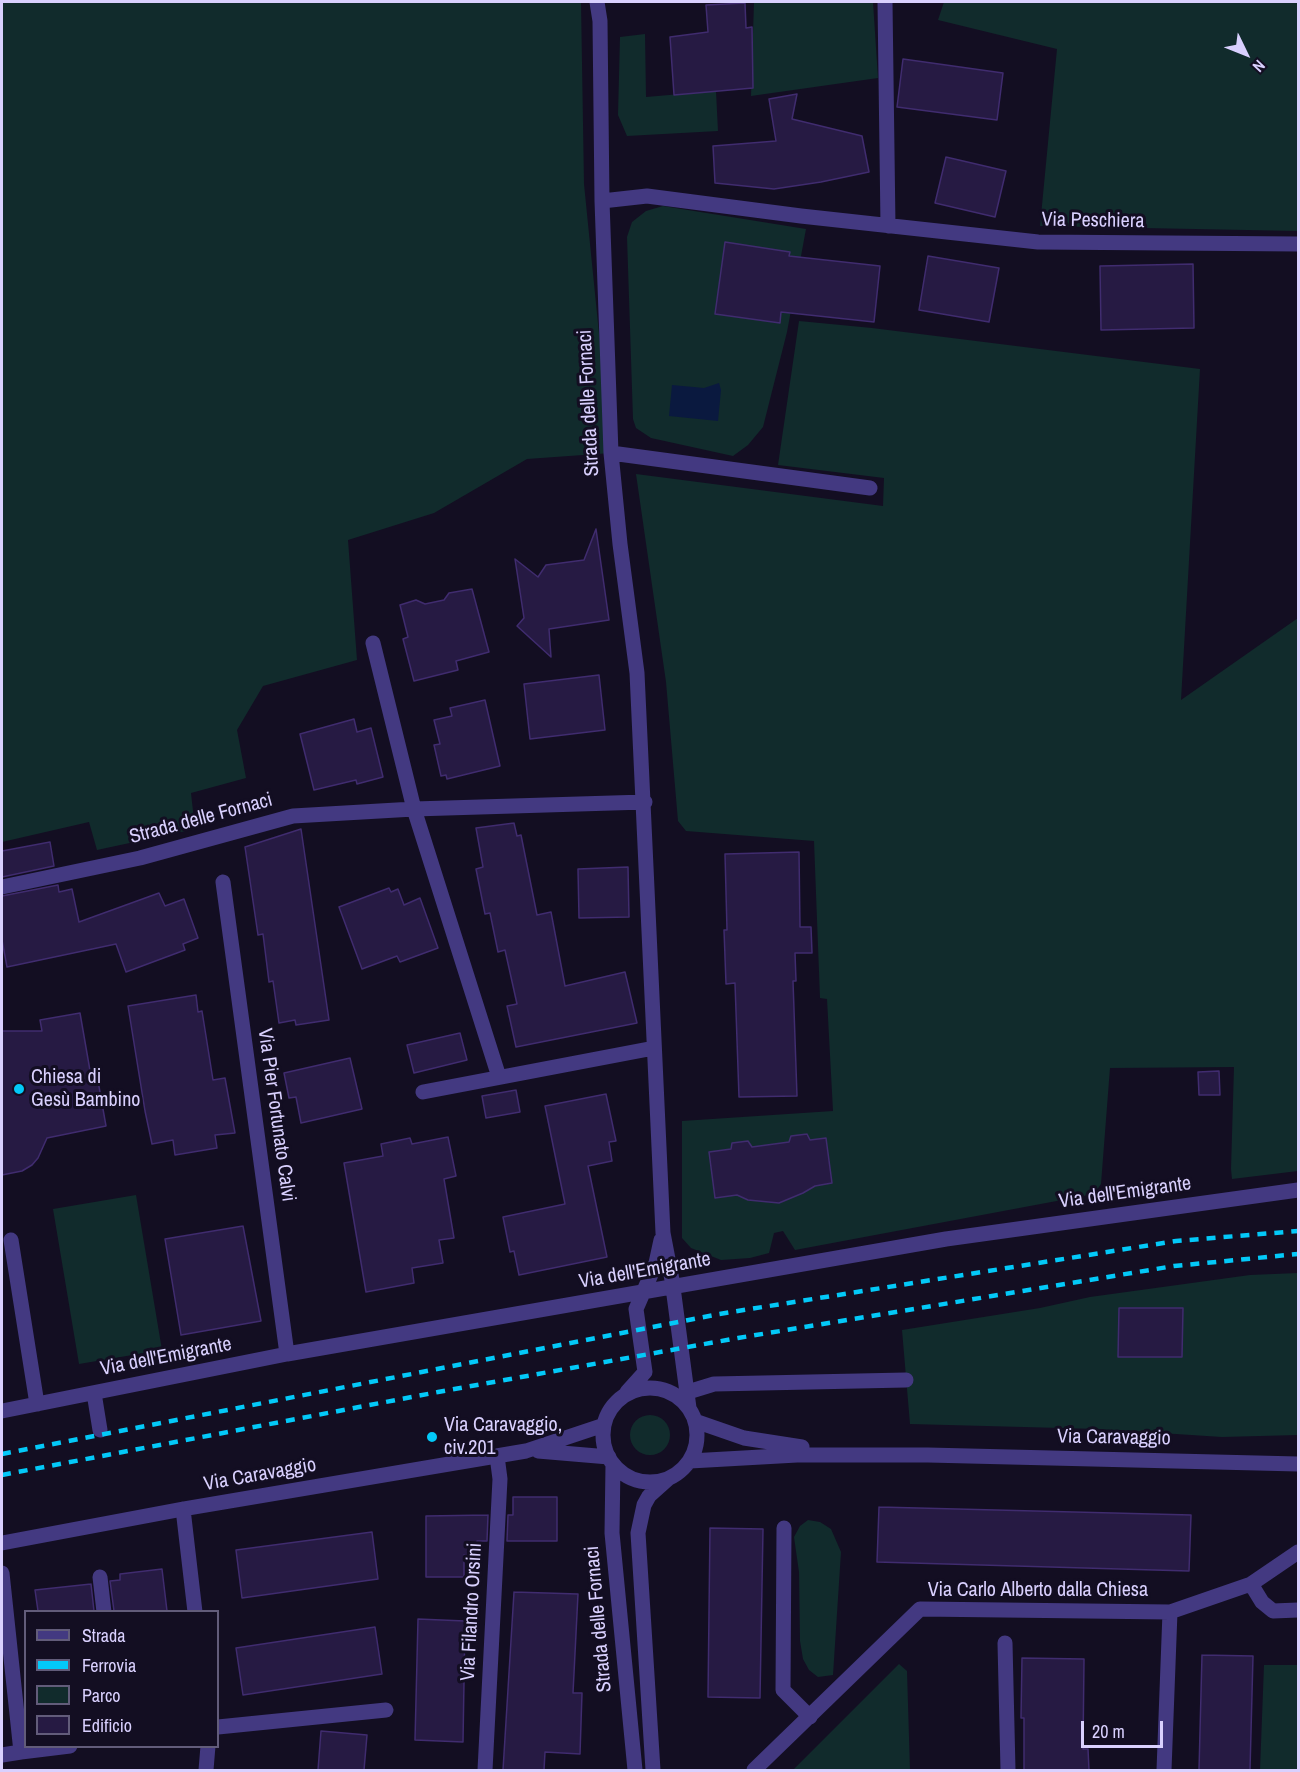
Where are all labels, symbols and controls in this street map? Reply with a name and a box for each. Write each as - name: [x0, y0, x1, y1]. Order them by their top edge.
- north arrow: [1216, 24, 1276, 84]
- text: N: [1248, 55, 1270, 77]
- street label: Via Peschiera: [1041, 208, 1145, 234]
- street label: Strada delle Fornaci: [573, 329, 605, 477]
- street label: Strada delle Fornaci: [127, 788, 275, 850]
- street label: Via Pier Fortunato Calvi: [252, 1027, 300, 1203]
- place label: Chiesa di Gesù Bambino: [31, 1066, 140, 1113]
- marker: Chiesa di Gesù Bambino: [12, 1082, 26, 1096]
- street label: Via dell'Emigrante: [1057, 1172, 1193, 1214]
- street label: Via dell'Emigrante: [577, 1248, 713, 1294]
- street label: Via dell'Emigrante: [98, 1333, 234, 1381]
- place label: Via Caravaggio, civ.201: [444, 1414, 562, 1461]
- street label: Via Caravaggio: [1057, 1425, 1171, 1451]
- marker: Via Caravaggio, civ.201: [425, 1430, 439, 1444]
- street label: Via Caravaggio: [202, 1453, 318, 1497]
- street label: Via Filandro Orsini: [456, 1542, 488, 1682]
- street label: Strada delle Fornaci: [581, 1545, 617, 1693]
- street label: Via Carlo Alberto dalla Chiesa: [928, 1579, 1148, 1603]
- legend: [24, 1610, 219, 1748]
- text: Strada: [82, 1623, 126, 1648]
- text: Ferrovia: [82, 1653, 136, 1678]
- text: Parco: [82, 1683, 121, 1708]
- scale bar: [1084, 1709, 1166, 1747]
- text: Edificio: [82, 1713, 132, 1738]
- text: 20 m: [1092, 1719, 1125, 1744]

